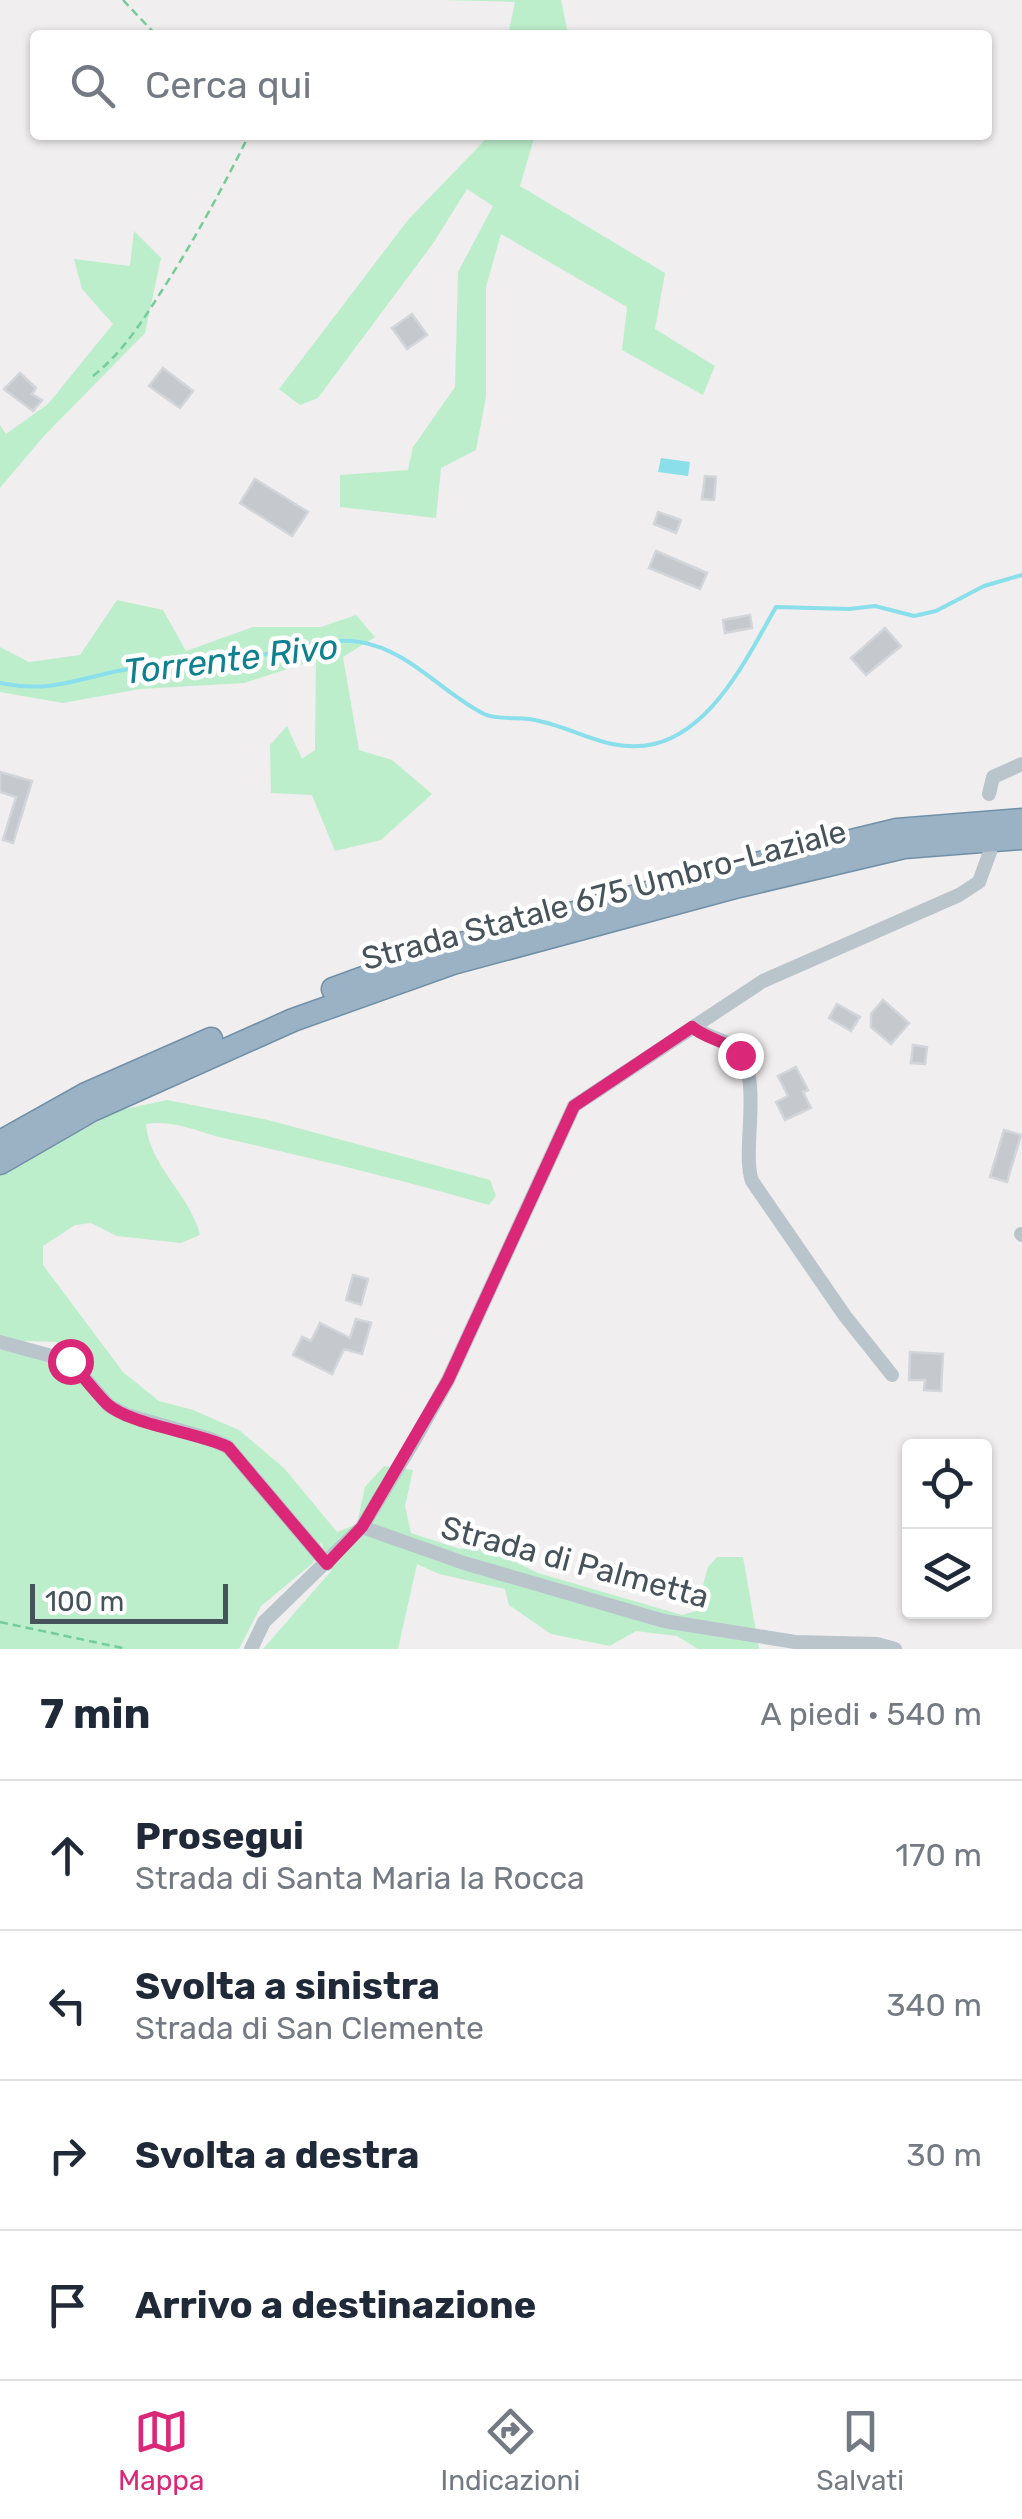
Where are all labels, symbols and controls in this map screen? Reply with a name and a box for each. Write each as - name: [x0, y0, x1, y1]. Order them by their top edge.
- search box: [30, 30, 992, 140]
- icon: search: [65, 58, 120, 113]
- text: Cerca qui: [145, 62, 312, 108]
- water label: Torrente Rivo: [121, 625, 341, 693]
- street label: Strada Statale 675 Umbro-Laziale: [358, 812, 850, 978]
- route end: [718, 1033, 764, 1079]
- route start: [48, 1339, 94, 1385]
- map controls: [902, 1439, 992, 1619]
- button: locate: [902, 1439, 992, 1529]
- street label: Strada di Palmetta: [437, 1508, 713, 1616]
- button: layers: [902, 1529, 992, 1619]
- scale bar: [30, 1579, 228, 1624]
- text: 100 m: [45, 1585, 124, 1618]
- text: 7 min: [40, 1689, 151, 1739]
- text: A piedi · 540 m: [760, 1695, 982, 1733]
- text: Prosegui: [135, 1813, 304, 1859]
- icon: ahead: [40, 1828, 95, 1883]
- text: 170 m: [895, 1836, 982, 1874]
- text: Strada di Santa Maria la Rocca: [135, 1859, 585, 1897]
- text: Svolta a sinistra: [135, 1963, 440, 2009]
- icon: left: [40, 1978, 95, 2033]
- text: 340 m: [886, 1986, 982, 2024]
- text: Strada di San Clemente: [135, 2009, 484, 2047]
- icon: right: [40, 2128, 95, 2183]
- text: Svolta a destra: [135, 2132, 419, 2178]
- text: 30 m: [906, 2136, 982, 2174]
- icon: arrive: [40, 2278, 95, 2333]
- text: Arrivo a destinazione: [135, 2282, 536, 2328]
- tab: Mappa: [118, 2404, 205, 2497]
- tab: Indicazioni: [441, 2404, 580, 2497]
- tab: Salvati: [816, 2404, 904, 2497]

